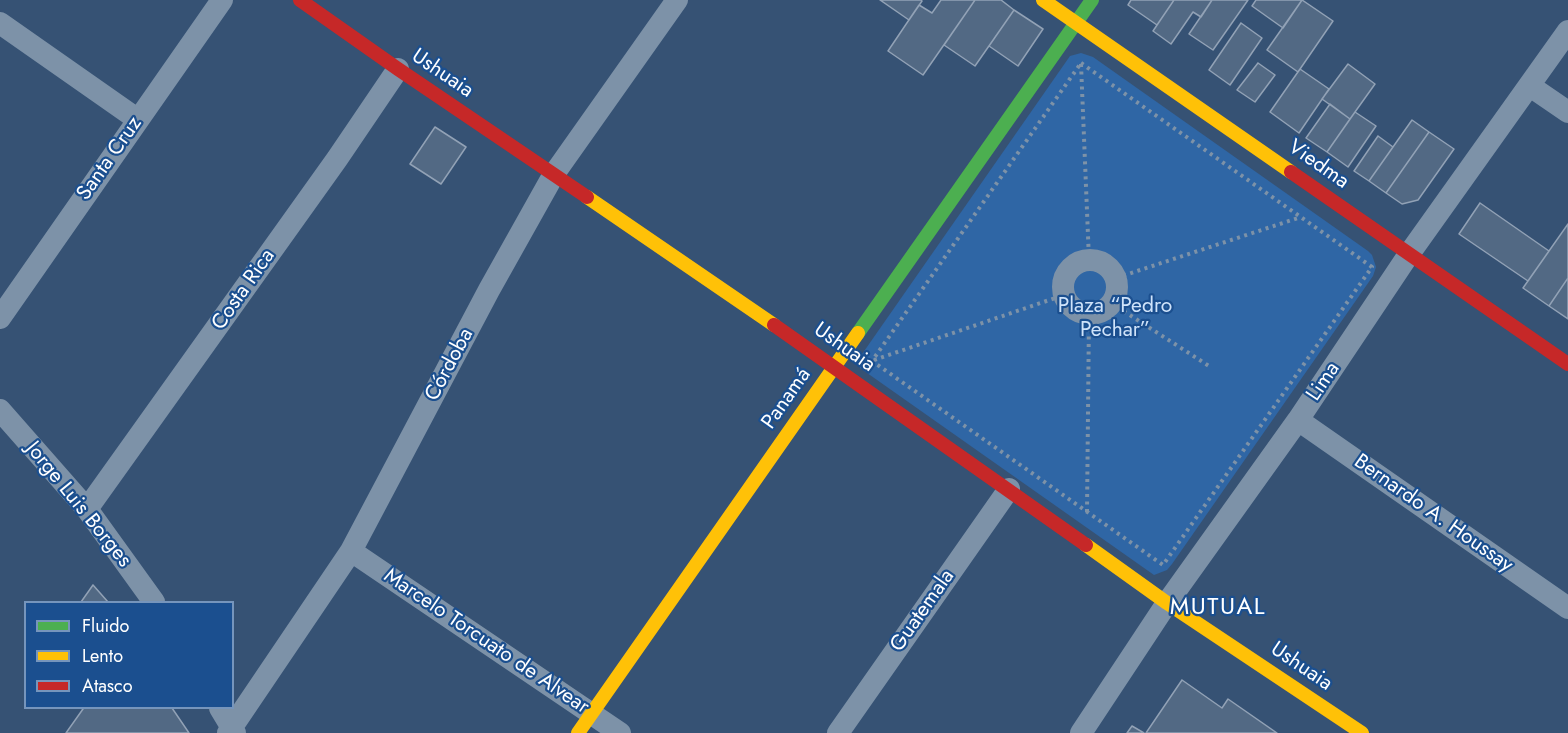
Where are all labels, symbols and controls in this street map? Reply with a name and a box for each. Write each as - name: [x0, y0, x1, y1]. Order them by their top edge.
- street label: Ushuaia: [406, 44, 478, 104]
- street label: Santa Cruz: [72, 112, 148, 206]
- street label: Viedma: [1283, 135, 1353, 195]
- street label: Costa Rica: [207, 245, 281, 335]
- park label: Plaza “Pedro Pechar”: [1058, 294, 1172, 344]
- street label: Ushuaia: [808, 318, 880, 378]
- street label: Córdoba: [420, 324, 480, 406]
- street label: Lima: [1302, 358, 1346, 406]
- street label: Panamá: [757, 364, 817, 434]
- street label: Jorge Luis Borges: [20, 437, 136, 573]
- street label: Bernardo A. Houssay: [1349, 450, 1517, 578]
- street label: Marcelo Torcuato de Alvear: [379, 564, 593, 720]
- street label: Guatemala: [886, 565, 960, 657]
- district label: MUTUAL: [1170, 594, 1266, 622]
- legend: [24, 601, 234, 709]
- text: Fluido: [82, 613, 129, 639]
- street label: Ushuaia: [1265, 637, 1337, 697]
- text: Lento: [82, 643, 123, 669]
- text: Atasco: [82, 673, 133, 699]

